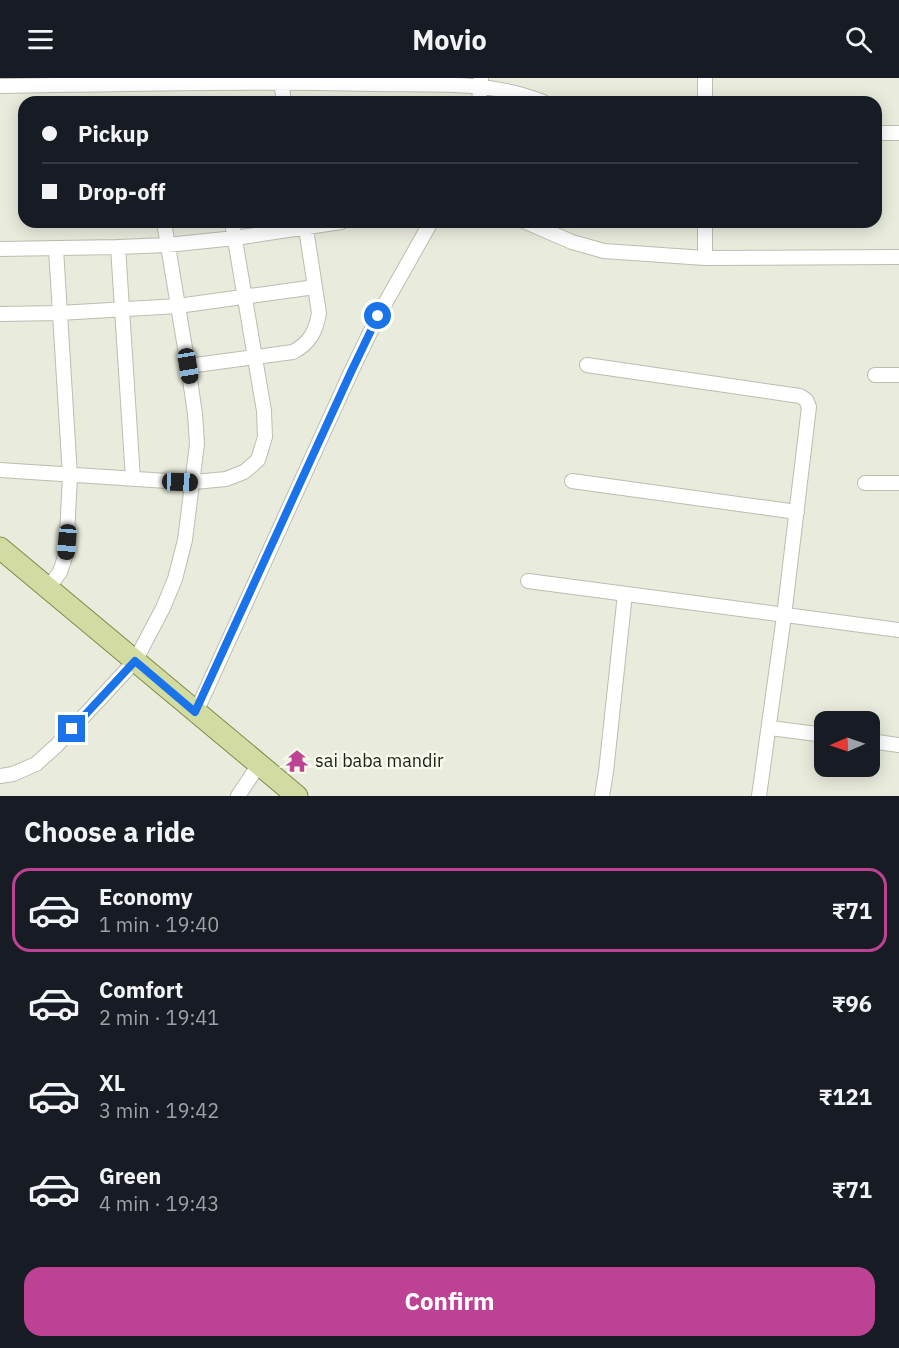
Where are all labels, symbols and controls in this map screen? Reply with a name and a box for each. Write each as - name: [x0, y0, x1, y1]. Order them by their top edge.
- text: Movio: [412, 22, 487, 57]
- icon: menu: [24, 23, 57, 56]
- icon: search: [842, 23, 875, 56]
- text: Pickup: [78, 119, 149, 148]
- text: Drop-off: [78, 177, 165, 206]
- route start: [364, 302, 391, 329]
- car: [176, 347, 200, 385]
- car: [162, 472, 198, 492]
- car: [56, 523, 78, 561]
- north arrow: [814, 711, 880, 777]
- map controls: [814, 711, 880, 777]
- route end: [58, 715, 85, 742]
- temple icon: sai baba mandir: [284, 748, 310, 774]
- place label: sai baba mandir: [315, 749, 444, 772]
- text: Choose a ride: [24, 814, 195, 849]
- text: Economy: [99, 882, 193, 911]
- icon: car: [27, 883, 81, 937]
- text: ₹71: [832, 896, 872, 925]
- text: 1 min · 19:40: [99, 911, 219, 938]
- text: Comfort: [99, 975, 183, 1004]
- icon: car: [27, 976, 81, 1030]
- text: ₹96: [832, 989, 872, 1018]
- text: 2 min · 19:41: [99, 1004, 219, 1031]
- text: XL: [99, 1068, 125, 1097]
- icon: car: [27, 1069, 81, 1123]
- text: ₹121: [819, 1082, 872, 1111]
- text: 3 min · 19:42: [99, 1097, 219, 1124]
- text: Green: [99, 1161, 161, 1190]
- icon: car: [27, 1162, 81, 1216]
- text: ₹71: [832, 1175, 872, 1204]
- text: 4 min · 19:43: [99, 1190, 219, 1217]
- button: Confirm: [24, 1267, 875, 1336]

